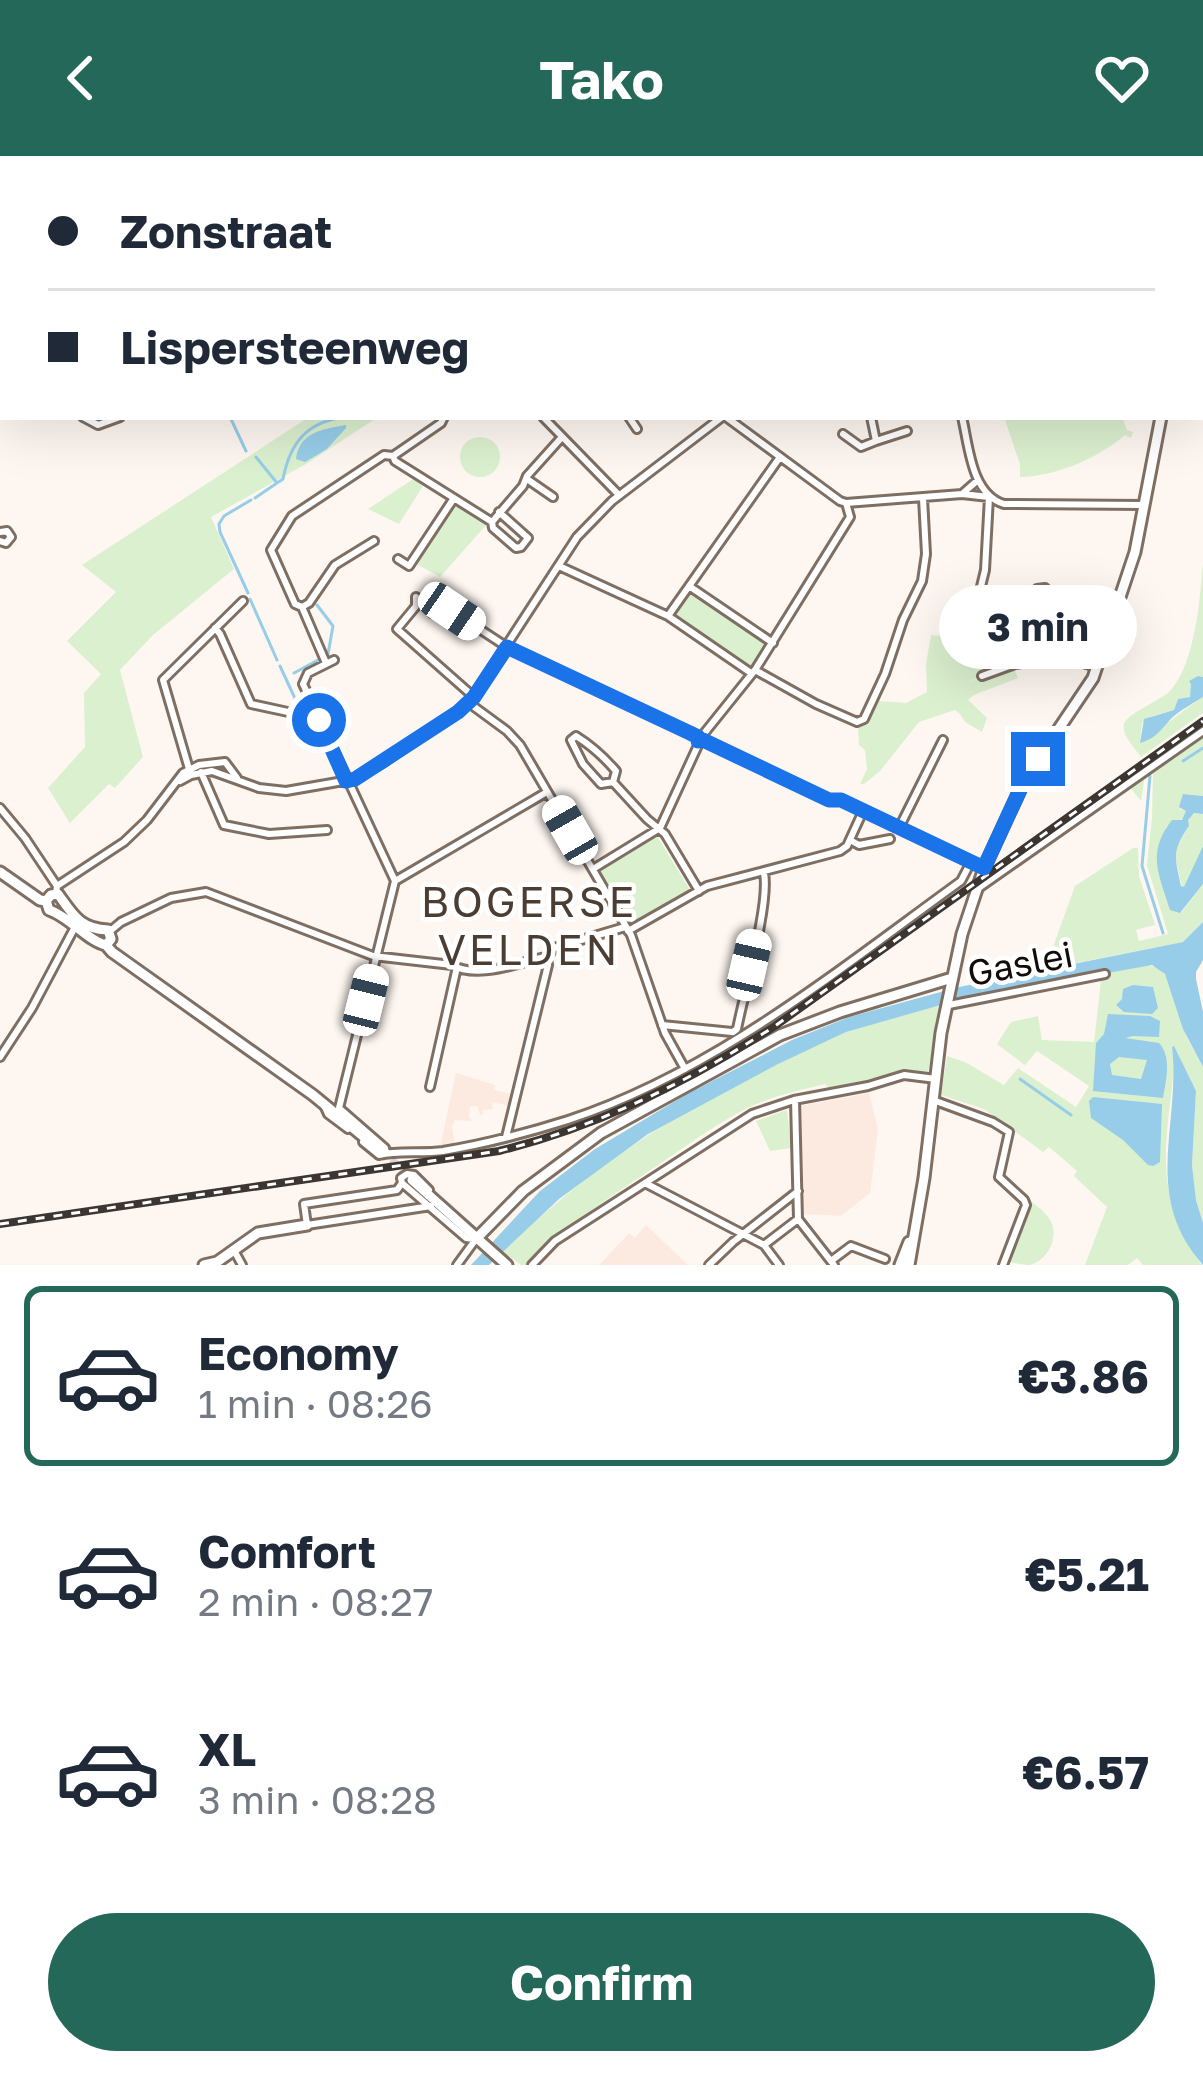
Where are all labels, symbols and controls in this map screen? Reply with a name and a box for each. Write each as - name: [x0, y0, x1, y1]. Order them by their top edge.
- icon: back: [48, 45, 114, 111]
- icon: heart: [1089, 45, 1155, 111]
- text: Tako: [539, 46, 664, 111]
- text: Zonstraat: [120, 204, 332, 258]
- text: Lispersteenweg: [120, 320, 469, 374]
- car: [412, 576, 492, 646]
- callout: 3 min: [939, 585, 1137, 669]
- text: 3 min: [987, 603, 1089, 650]
- route start: [292, 693, 346, 747]
- route end: [1011, 732, 1065, 786]
- car: [536, 790, 604, 870]
- district label: BOGERSE VELDEN: [421, 876, 637, 974]
- car: [723, 926, 775, 1004]
- street label: Gaslei: [964, 932, 1076, 994]
- car: [340, 961, 392, 1039]
- icon: car: [54, 1322, 162, 1430]
- text: Economy: [198, 1326, 399, 1380]
- text: €3.86: [1018, 1349, 1149, 1403]
- text: 1 min · 08:26: [198, 1380, 433, 1427]
- icon: car: [54, 1520, 162, 1628]
- text: Comfort: [198, 1524, 376, 1578]
- text: €5.21: [1025, 1547, 1149, 1601]
- text: 2 min · 08:27: [198, 1578, 433, 1625]
- icon: car: [54, 1718, 162, 1826]
- text: XL: [198, 1722, 256, 1776]
- text: €6.57: [1022, 1745, 1149, 1799]
- text: 3 min · 08:28: [198, 1776, 437, 1823]
- button: Confirm: [48, 1913, 1155, 2051]

